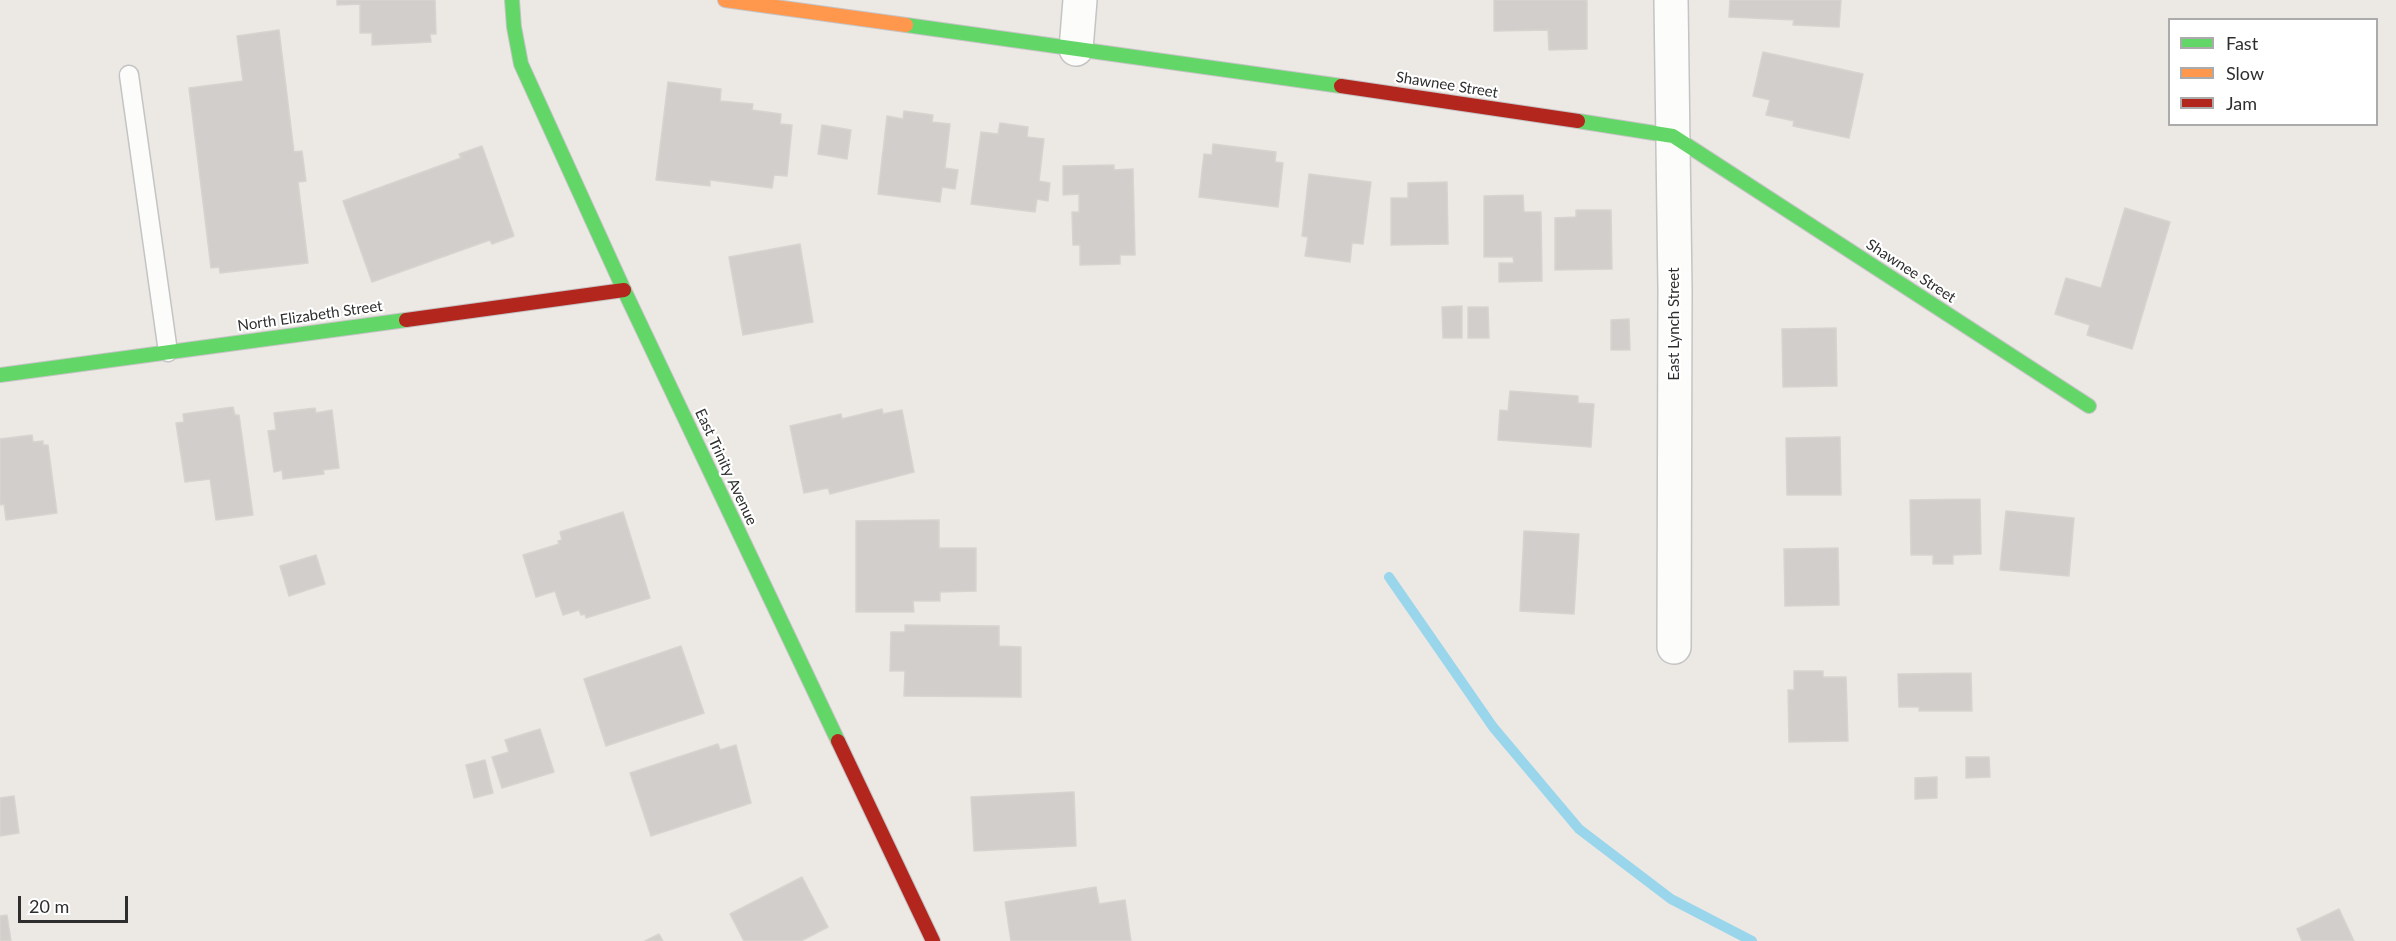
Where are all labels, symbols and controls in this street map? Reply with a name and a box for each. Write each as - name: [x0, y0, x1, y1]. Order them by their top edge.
- legend: [2168, 18, 2378, 126]
- text: Fast: [2226, 32, 2258, 54]
- text: Slow: [2226, 62, 2264, 84]
- street label: Shawnee Street: [1395, 68, 1499, 102]
- text: Jam: [2226, 92, 2257, 114]
- street label: Shawnee Street: [1863, 235, 1959, 307]
- street label: East Lynch Street: [1665, 267, 1683, 381]
- street label: North Elizabeth Street: [236, 297, 384, 335]
- street label: East Trinity Avenue: [691, 406, 761, 528]
- scale bar: [21, 884, 130, 922]
- text: 20 m: [29, 895, 69, 917]

